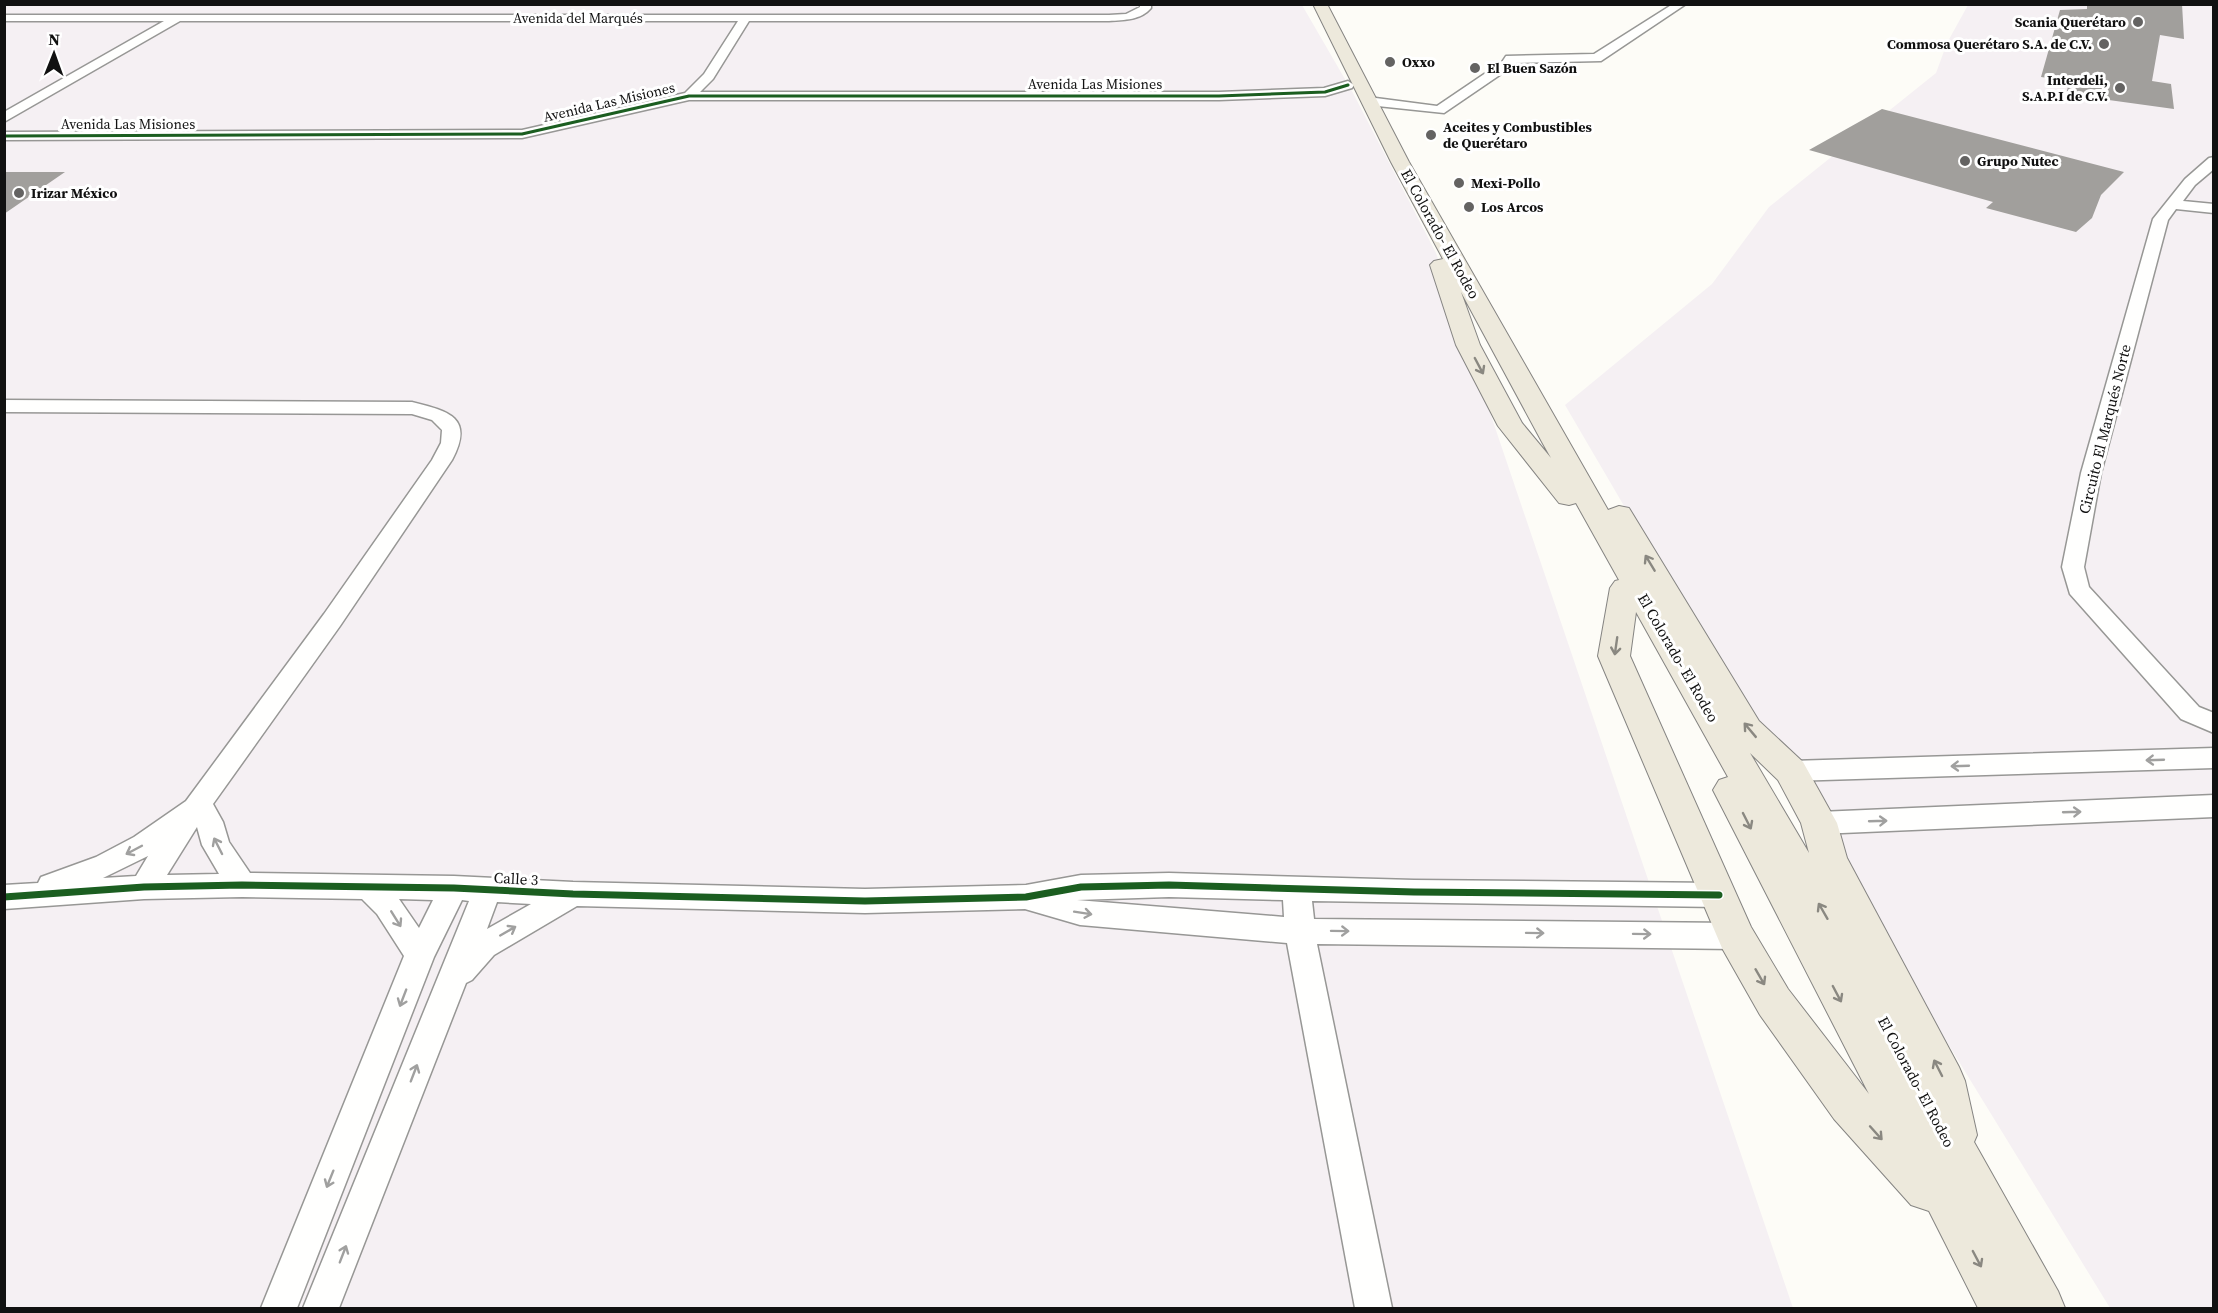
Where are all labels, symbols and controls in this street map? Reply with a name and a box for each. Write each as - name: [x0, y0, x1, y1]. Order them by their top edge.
- street label: Avenida del Marqués: [513, 8, 643, 28]
- place label: Scania Querétaro: [2015, 12, 2126, 32]
- marker: Scania Querétaro: [2131, 15, 2145, 29]
- north arrow: [24, 24, 84, 84]
- text: N: [48, 28, 61, 50]
- place label: Commosa Querétaro S.A. de C.V.: [1887, 34, 2092, 54]
- marker: Commosa Querétaro S.A. de C.V.: [2097, 37, 2111, 51]
- place label: Oxxo: [1402, 52, 1435, 72]
- marker: Oxxo: [1383, 55, 1397, 69]
- place label: El Buen Sazón: [1487, 58, 1578, 78]
- marker: El Buen Sazón: [1468, 61, 1482, 75]
- place label: Interdeli, S.A.P.I de C.V.: [2022, 70, 2108, 106]
- street label: Avenida Las Misiones: [1028, 74, 1162, 94]
- street label: Avenida Las Misiones: [541, 77, 677, 127]
- marker: Interdeli, S.A.P.I de C.V.: [2113, 81, 2127, 95]
- street label: Avenida Las Misiones: [61, 114, 195, 134]
- place label: Aceites y Combustibles de Querétaro: [1443, 117, 1593, 153]
- marker: Aceites y Combustibles de Querétaro: [1424, 128, 1438, 142]
- place label: Grupo Nutec: [1977, 151, 2059, 171]
- marker: Grupo Nutec: [1958, 154, 1972, 168]
- street label: El Colorado- El Rodeo: [1396, 165, 1485, 302]
- place label: Mexi-Pollo: [1471, 173, 1540, 193]
- marker: Mexi-Pollo: [1452, 176, 1466, 190]
- place label: Irizar México: [31, 183, 117, 203]
- marker: Irizar México: [12, 186, 26, 200]
- place label: Los Arcos: [1481, 197, 1544, 217]
- marker: Los Arcos: [1462, 200, 1476, 214]
- street label: Circuito El Marqués Norte: [2073, 342, 2136, 516]
- one-way arrow: [1474, 357, 1485, 375]
- one-way arrow: [1644, 555, 1656, 572]
- street label: El Colorado- El Rodeo: [1633, 590, 1724, 726]
- one-way arrow: [1611, 635, 1622, 655]
- one-way arrow: [1743, 722, 1756, 738]
- one-way arrow: [2146, 754, 2166, 766]
- one-way arrow: [1951, 760, 1971, 772]
- one-way arrow: [2062, 807, 2082, 818]
- one-way arrow: [1741, 812, 1753, 830]
- one-way arrow: [1867, 815, 1887, 826]
- one-way arrow: [212, 838, 224, 856]
- one-way arrow: [126, 844, 143, 856]
- street label: Calle 3: [493, 867, 539, 890]
- one-way arrow: [1817, 902, 1828, 920]
- one-way arrow: [1072, 907, 1092, 918]
- one-way arrow: [390, 910, 402, 927]
- one-way arrow: [498, 925, 516, 936]
- one-way arrow: [1329, 925, 1349, 937]
- one-way arrow: [1524, 927, 1544, 939]
- one-way arrow: [1632, 928, 1652, 940]
- one-way arrow: [1754, 968, 1766, 985]
- one-way arrow: [1831, 985, 1843, 1002]
- one-way arrow: [397, 988, 408, 1007]
- street label: El Colorado- El Rodeo: [1873, 1013, 1960, 1151]
- one-way arrow: [1931, 1059, 1943, 1077]
- one-way arrow: [409, 1064, 420, 1082]
- one-way arrow: [1869, 1126, 1883, 1141]
- one-way arrow: [324, 1169, 335, 1188]
- one-way arrow: [338, 1245, 349, 1264]
- one-way arrow: [1971, 1250, 1983, 1267]

